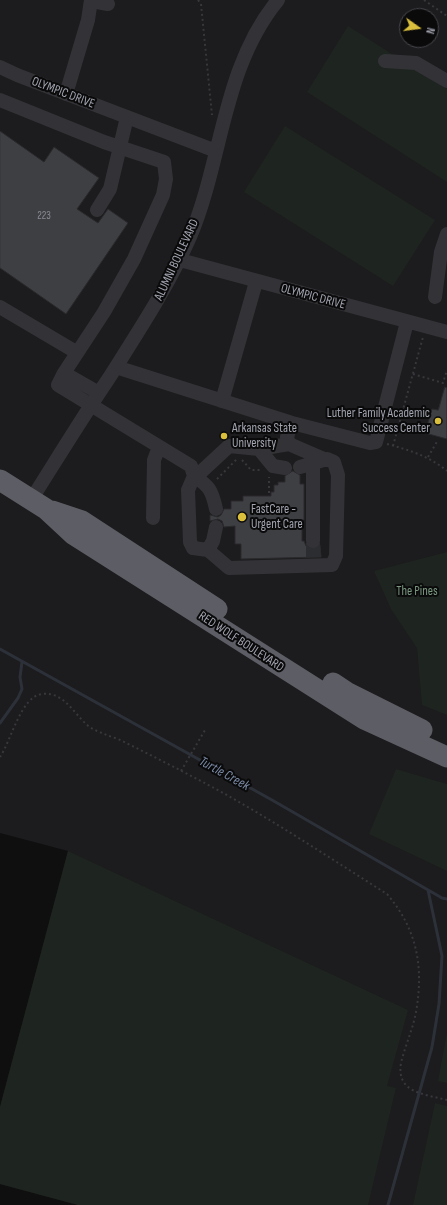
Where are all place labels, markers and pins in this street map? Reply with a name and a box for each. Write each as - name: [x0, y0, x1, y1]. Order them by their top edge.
- place label: Luther Family Academic Success Center: [327, 406, 430, 437]
- marker: Luther Family Academic Success Center: [433, 416, 443, 426]
- place label: Arkansas State University: [232, 421, 297, 452]
- marker: Arkansas State University: [219, 431, 229, 441]
- place label: FastCare - Urgent Care: [251, 502, 303, 533]
- marker: FastCare - Urgent Care: [236, 511, 248, 523]

